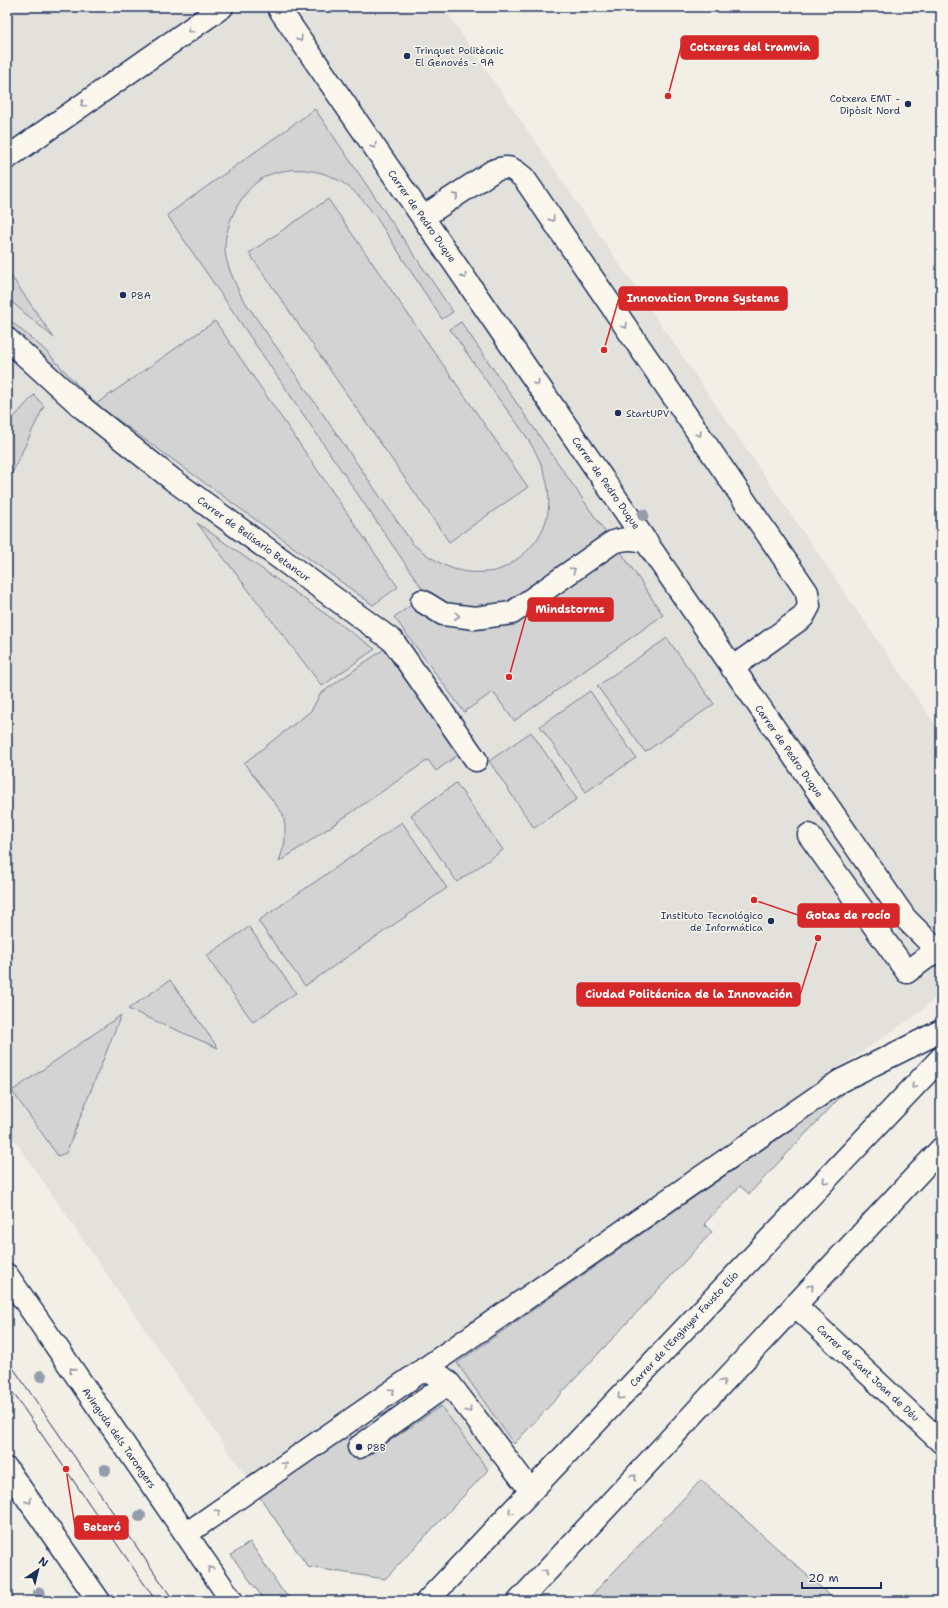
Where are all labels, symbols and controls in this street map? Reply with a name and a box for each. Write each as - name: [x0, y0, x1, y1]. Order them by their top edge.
- one-way arrow: [187, 25, 194, 33]
- one-way arrow: [295, 35, 303, 42]
- callout: Cotxeres del tramvia: [681, 36, 818, 59]
- text: Cotxeres del tramvia: [690, 40, 811, 55]
- place label: Trinquet Politècnic El Genovés - 9A: [415, 44, 504, 69]
- marker: Trinquet Politècnic El Genovés - 9A: [402, 51, 412, 61]
- place label: Cotxera EMT - Dipòsit Nord: [830, 92, 901, 117]
- one-way arrow: [81, 99, 88, 106]
- marker: Cotxera EMT - Dipòsit Nord: [903, 99, 913, 109]
- one-way arrow: [369, 142, 377, 149]
- street label: Carrer de Pedro Duque: [385, 167, 459, 265]
- one-way arrow: [451, 194, 458, 201]
- one-way arrow: [547, 215, 555, 222]
- one-way arrow: [459, 272, 467, 279]
- callout: Innovation Drone Systems: [619, 287, 787, 310]
- place label: P8A: [131, 289, 151, 302]
- marker: P8A: [118, 290, 128, 300]
- text: Innovation Drone Systems: [627, 291, 780, 306]
- one-way arrow: [621, 322, 628, 329]
- one-way arrow: [532, 379, 540, 386]
- place label: StartUPV: [626, 407, 670, 420]
- marker: StartUPV: [613, 408, 623, 418]
- one-way arrow: [694, 429, 701, 436]
- street label: Carrer de Pedro Duque: [569, 434, 643, 532]
- street label: Carrer de Belisario Betancur: [195, 494, 313, 585]
- one-way arrow: [569, 567, 576, 575]
- callout: Mindstorms: [528, 598, 613, 621]
- text: Mindstorms: [535, 602, 605, 617]
- one-way arrow: [454, 611, 460, 620]
- street label: Carrer de Pedro Duque: [752, 702, 826, 800]
- callout: Gotas de rocío: [798, 904, 899, 927]
- text: Gotas de rocío: [805, 908, 891, 923]
- place label: Instituto Tecnológico de Informática: [661, 909, 764, 934]
- marker: Instituto Tecnológico de Informática: [766, 916, 776, 926]
- callout: Ciudad Politécnica de la Innovación: [577, 983, 800, 1006]
- text: Ciudad Politécnica de la Innovación: [585, 987, 793, 1002]
- one-way arrow: [911, 1081, 919, 1089]
- one-way arrow: [822, 1176, 830, 1184]
- street label: Carrer de l'Enginyer Fausto Elío: [627, 1268, 741, 1390]
- one-way arrow: [806, 1284, 814, 1292]
- street label: Carrer de Sant Joan de Déu: [814, 1322, 922, 1424]
- one-way arrow: [69, 1367, 77, 1374]
- one-way arrow: [718, 1379, 725, 1387]
- street label: Avinguda dels Tarongers: [79, 1385, 159, 1491]
- one-way arrow: [388, 1388, 395, 1396]
- one-way arrow: [617, 1392, 625, 1400]
- one-way arrow: [464, 1405, 471, 1412]
- place label: P8B: [367, 1441, 386, 1454]
- marker: P8B: [354, 1442, 364, 1452]
- one-way arrow: [281, 1462, 288, 1470]
- one-way arrow: [629, 1474, 637, 1482]
- one-way arrow: [24, 1496, 31, 1503]
- one-way arrow: [508, 1507, 516, 1515]
- one-way arrow: [214, 1509, 221, 1517]
- callout: Beteró: [75, 1516, 128, 1539]
- text: Beteró: [83, 1520, 121, 1535]
- north arrow: [18, 1550, 58, 1590]
- text: N: [36, 1554, 52, 1571]
- scale bar: [802, 1564, 881, 1590]
- one-way arrow: [207, 1566, 215, 1573]
- one-way arrow: [541, 1570, 548, 1577]
- text: 20 m: [808, 1570, 839, 1586]

